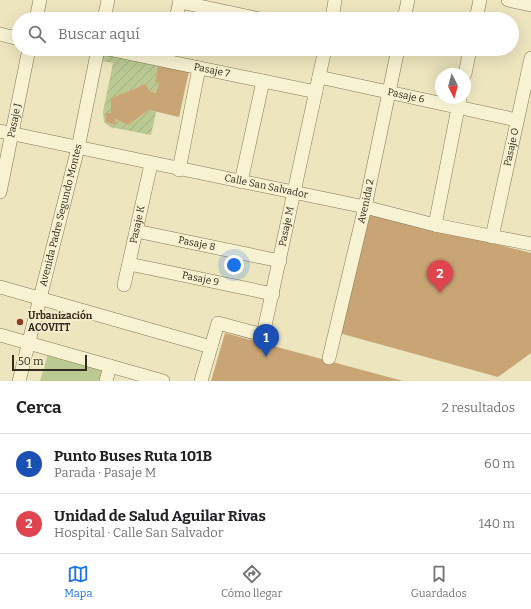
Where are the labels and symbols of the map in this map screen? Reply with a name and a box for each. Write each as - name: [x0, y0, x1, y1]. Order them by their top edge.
- street label: Pasaje 7: [193, 61, 231, 80]
- north arrow: [435, 68, 471, 104]
- street label: Pasaje 6: [386, 86, 426, 106]
- street label: Pasaje J: [5, 102, 24, 139]
- street label: Pasaje O: [502, 127, 522, 168]
- street label: Avenida Padre Segundo Montes: [37, 143, 85, 288]
- street label: Calle San Salvador: [223, 172, 310, 201]
- street label: Avenida 2: [355, 178, 377, 225]
- street label: Pasaje K: [127, 204, 148, 245]
- street label: Pasaje M: [276, 205, 297, 248]
- street label: Pasaje 8: [177, 234, 216, 253]
- your location: [224, 255, 244, 275]
- pin: 2: [427, 260, 453, 293]
- street label: Pasaje 9: [181, 269, 220, 289]
- place label: Urbanización ACOVITT: [28, 309, 93, 334]
- marker: Urbanización ACOVITT: [15, 317, 25, 327]
- pin: 1: [253, 324, 279, 357]
- scale bar: [12, 353, 87, 372]

